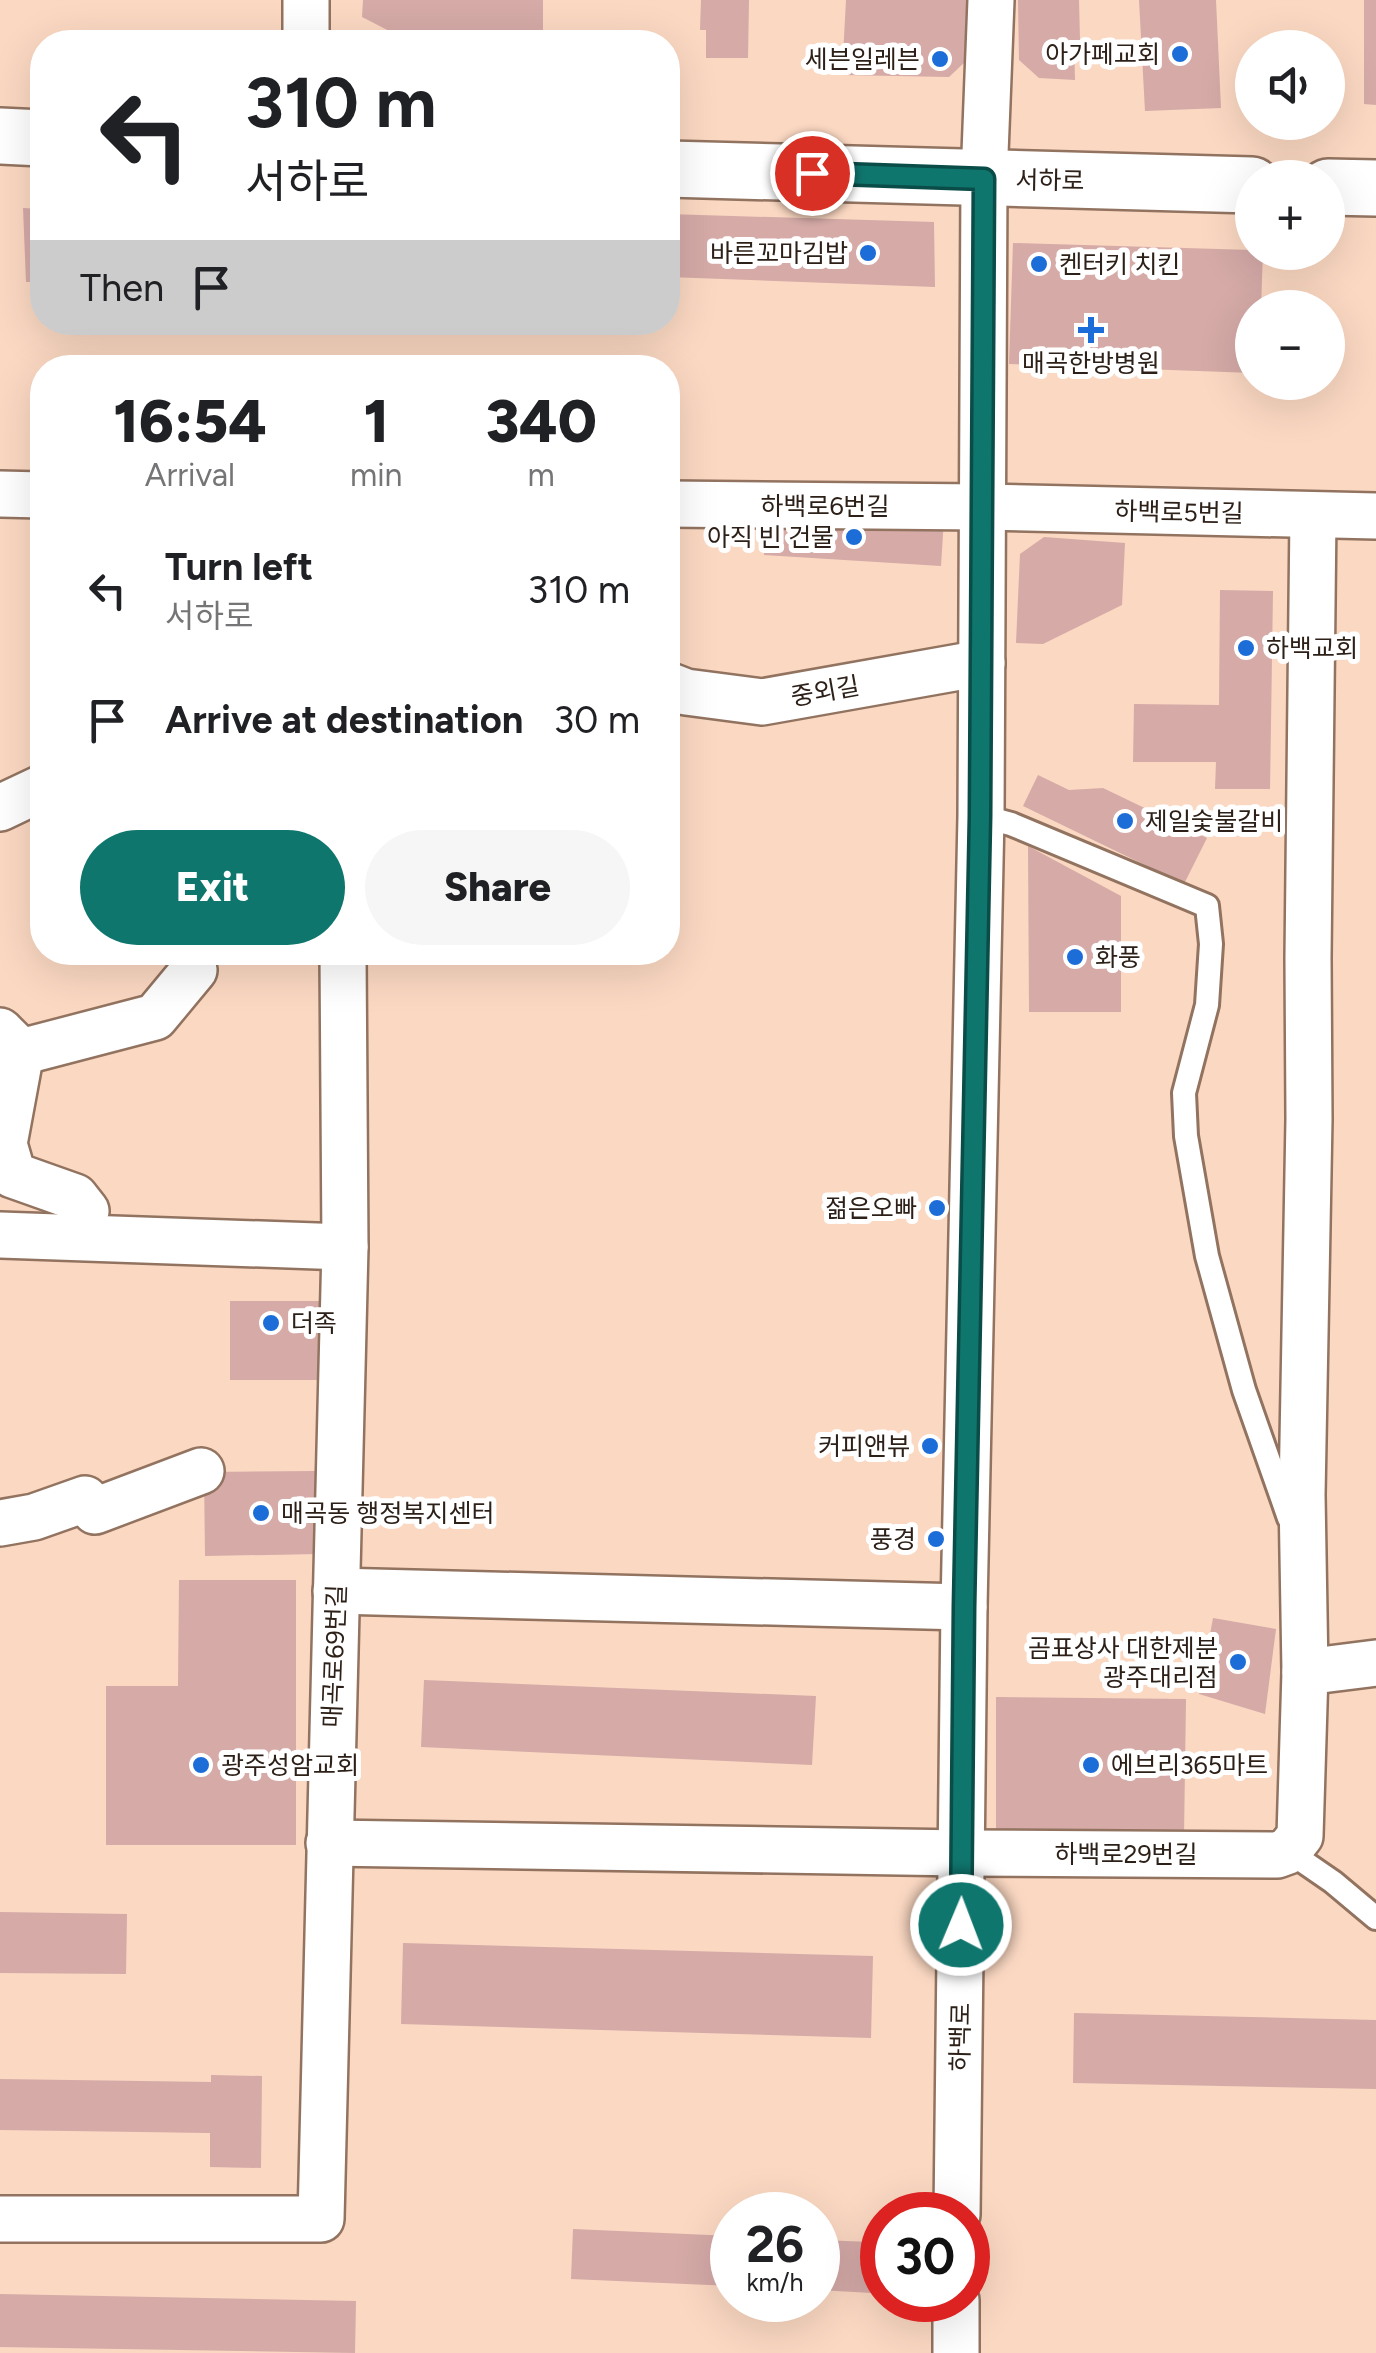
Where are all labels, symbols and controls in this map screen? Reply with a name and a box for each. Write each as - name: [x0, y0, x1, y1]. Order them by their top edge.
- map controls: [1235, 30, 1345, 400]
- button: sound: [1235, 30, 1345, 140]
- place label: 아가페교회: [1045, 39, 1160, 69]
- marker: 아가페교회: [1169, 43, 1191, 65]
- place label: 세븐일레븐: [805, 44, 920, 74]
- marker: 세븐일레븐: [929, 48, 951, 70]
- text: 310 m: [245, 60, 437, 145]
- icon: left: [80, 70, 210, 200]
- pin: [770, 131, 855, 216]
- icon: arrive: [785, 146, 840, 201]
- text: 서하로: [245, 154, 369, 208]
- button: +: [1235, 160, 1345, 270]
- street label: 서하로: [1015, 164, 1085, 196]
- place label: 바른꼬마김밥: [710, 238, 848, 268]
- marker: 바른꼬마김밥: [857, 242, 879, 264]
- place label: 켄터키 치킨: [1059, 249, 1180, 279]
- marker: 켄터키 치킨: [1028, 253, 1050, 275]
- icon: arrive: [184, 260, 239, 315]
- text: Then: [80, 265, 164, 311]
- button: −: [1235, 290, 1345, 400]
- marker: 매곡한방병원: [1078, 317, 1104, 343]
- place label: 매곡한방병원: [1022, 348, 1160, 378]
- text: 16:54: [113, 385, 267, 457]
- text: 1: [363, 385, 389, 457]
- text: 340: [486, 385, 597, 457]
- text: Arrival: [145, 456, 235, 494]
- text: min: [350, 456, 402, 494]
- text: m: [528, 456, 555, 494]
- street label: 하백로6번길: [760, 491, 890, 521]
- street label: 하백로5번길: [1114, 496, 1244, 528]
- place label: 아직 빈 건물: [707, 522, 834, 552]
- marker: 아직 빈 건물: [843, 526, 865, 548]
- text: Turn left: [165, 544, 313, 590]
- icon: left: [80, 563, 135, 618]
- text: 310 m: [528, 567, 630, 613]
- text: 서하로: [165, 597, 253, 635]
- place label: 하백교회: [1266, 633, 1358, 663]
- marker: 하백교회: [1235, 637, 1257, 659]
- street label: 중외길: [788, 670, 862, 712]
- icon: arrive: [80, 693, 135, 748]
- text: Arrive at destination: [165, 697, 523, 743]
- text: 30 m: [553, 697, 640, 743]
- place label: 제일숯불갈비: [1145, 806, 1283, 836]
- marker: 제일숯불갈비: [1114, 810, 1136, 832]
- button: Exit: [80, 830, 345, 945]
- button: Share: [365, 830, 630, 945]
- place label: 화풍: [1095, 942, 1141, 972]
- marker: 화풍: [1064, 946, 1086, 968]
- place label: 젊은오빠: [825, 1193, 917, 1223]
- marker: 젊은오빠: [926, 1197, 948, 1219]
- place label: 더족: [291, 1308, 337, 1338]
- marker: 더족: [260, 1312, 282, 1334]
- place label: 커피앤뷰: [818, 1431, 910, 1461]
- marker: 커피앤뷰: [919, 1435, 941, 1457]
- place label: 매곡동 행정복지센터: [281, 1498, 494, 1528]
- marker: 매곡동 행정복지센터: [250, 1502, 272, 1524]
- place label: 풍경: [870, 1524, 916, 1554]
- marker: 풍경: [925, 1528, 947, 1550]
- street label: 매곡로69번길: [317, 1584, 351, 1728]
- place label: 곰표상사 대한제분 광주대리점: [1028, 1633, 1218, 1692]
- marker: 곰표상사 대한제분 광주대리점: [1227, 1651, 1249, 1673]
- place label: 광주성암교회: [221, 1750, 359, 1780]
- place label: 에브리365마트: [1111, 1750, 1268, 1780]
- marker: 광주성암교회: [190, 1754, 212, 1776]
- marker: 에브리365마트: [1080, 1754, 1102, 1776]
- street label: 하백로29번길: [1054, 1839, 1198, 1869]
- position arrow: [909, 1873, 1013, 1977]
- street label: 하백로: [944, 2002, 976, 2072]
- speed limit sign: 30: [860, 2192, 990, 2322]
- text: 26: [746, 2214, 804, 2275]
- text: km/h: [746, 2267, 804, 2297]

